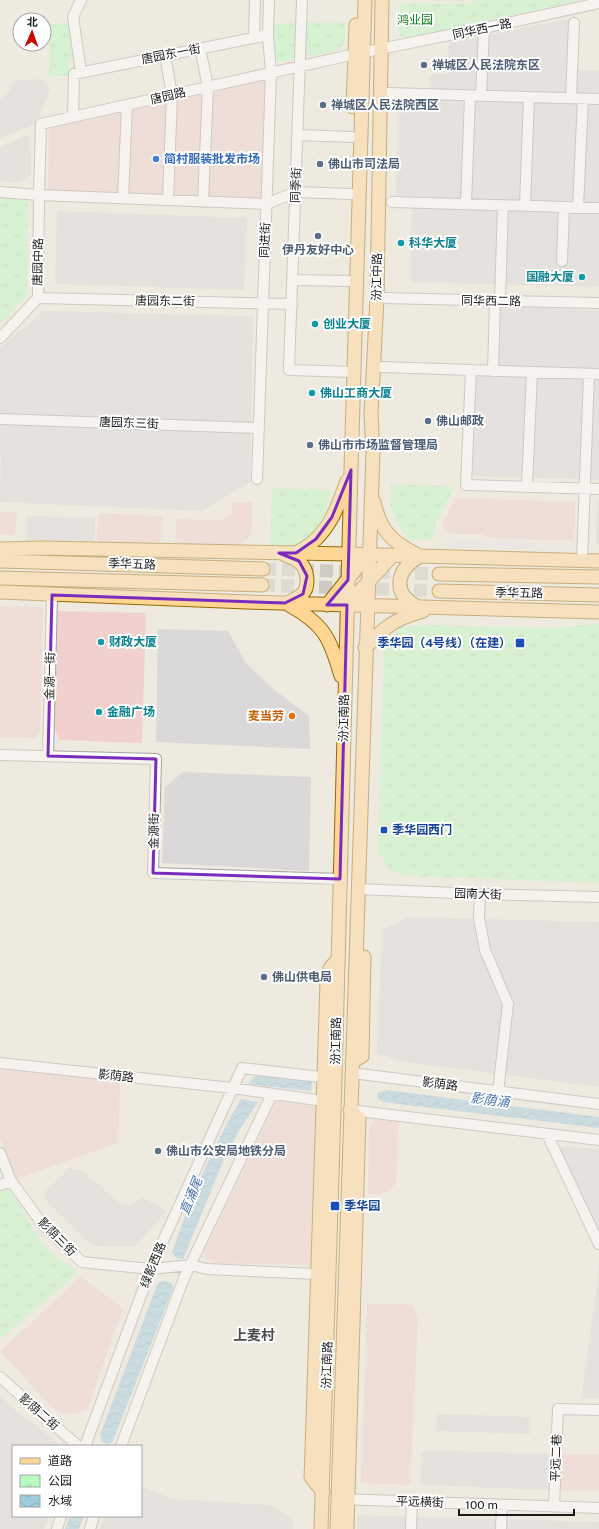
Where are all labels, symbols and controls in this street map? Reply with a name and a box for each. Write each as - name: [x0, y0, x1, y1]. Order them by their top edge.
- north arrow: [12, 12, 52, 52]
- park label: 鸿业园: [397, 13, 433, 27]
- text: 北: [27, 16, 38, 28]
- street label: 同华西一路: [451, 16, 513, 42]
- street label: 唐园东一街: [140, 41, 202, 67]
- place label: 禅城区人民法院东区: [432, 58, 540, 72]
- marker: 禅城区人民法院东区: [419, 60, 429, 70]
- street label: 唐园路: [149, 85, 187, 107]
- place label: 禅城区人民法院西区: [331, 98, 439, 112]
- marker: 禅城区人民法院西区: [318, 100, 328, 110]
- place label: 简村服装批发市场: [164, 152, 260, 166]
- marker: 简村服装批发市场: [151, 154, 161, 164]
- place label: 佛山市司法局: [328, 157, 400, 171]
- marker: 佛山市司法局: [315, 159, 325, 169]
- street label: 同季街: [288, 167, 304, 203]
- street label: 同进街: [257, 222, 273, 258]
- marker: 伊丹友好中心: [313, 231, 323, 241]
- place label: 科华大厦: [409, 236, 457, 250]
- street label: 唐园中路: [31, 238, 45, 286]
- marker: 科华大厦: [396, 238, 406, 248]
- place label: 伊丹友好中心: [282, 243, 354, 257]
- street label: 汾江中路: [370, 253, 384, 301]
- place label: 国融大厦: [526, 270, 574, 284]
- marker: 国融大厦: [577, 272, 587, 282]
- street label: 唐园东二街: [135, 293, 195, 309]
- street label: 同华西二路: [461, 293, 521, 309]
- place label: 创业大厦: [323, 317, 371, 331]
- marker: 创业大厦: [310, 319, 320, 329]
- place label: 佛山工商大厦: [320, 386, 392, 400]
- marker: 佛山工商大厦: [307, 388, 317, 398]
- place label: 佛山邮政: [436, 414, 484, 428]
- street label: 唐园东三街: [99, 415, 159, 431]
- marker: 佛山邮政: [423, 416, 433, 426]
- place label: 佛山市市场监督管理局: [318, 438, 438, 452]
- marker: 佛山市市场监督管理局: [305, 440, 315, 450]
- street label: 季华五路: [108, 556, 156, 572]
- street label: 季华五路: [495, 586, 543, 600]
- place label: 财政大厦: [109, 635, 157, 649]
- place label: 季华园（4号线）（在建）: [377, 636, 511, 650]
- marker: 财政大厦: [96, 637, 106, 647]
- marker: 季华园（4号线）（在建）: [514, 637, 526, 649]
- street label: 金源一街: [43, 652, 57, 700]
- street label: 汾江南路: [337, 694, 351, 742]
- place label: 金融广场: [107, 705, 155, 719]
- marker: 金融广场: [94, 707, 104, 717]
- place label: 麦当劳: [248, 709, 284, 723]
- marker: 麦当劳: [287, 711, 297, 721]
- street label: 金源街: [147, 813, 161, 849]
- place label: 季华园西门: [392, 823, 452, 837]
- marker: 季华园西门: [379, 825, 389, 835]
- street label: 园南大街: [454, 886, 502, 902]
- place label: 佛山供电局: [272, 970, 332, 984]
- marker: 佛山供电局: [259, 972, 269, 982]
- street label: 汾江南路: [329, 1017, 343, 1065]
- street label: 影荫路: [97, 1067, 135, 1085]
- street label: 影荫路: [421, 1075, 459, 1093]
- water label: 影荫涌: [470, 1090, 512, 1110]
- place label: 佛山市公安局地铁分局: [166, 1144, 286, 1158]
- marker: 佛山市公安局地铁分局: [153, 1146, 163, 1156]
- water label: 直涌尾: [177, 1173, 206, 1217]
- place label: 季华园: [344, 1199, 380, 1213]
- marker: 季华园: [329, 1200, 341, 1212]
- street label: 影荫三街: [35, 1215, 79, 1259]
- street label: 绿影西路: [138, 1240, 168, 1290]
- district label: 上麦村: [233, 1327, 275, 1343]
- street label: 汾江南路: [319, 1341, 335, 1389]
- street label: 影荫二街: [16, 1391, 62, 1433]
- street label: 平远二巷: [548, 1434, 564, 1482]
- legend: [12, 1445, 142, 1517]
- text: 道路: [48, 1454, 72, 1468]
- text: 公园: [48, 1474, 72, 1488]
- scale bar: [459, 1491, 574, 1517]
- text: 水域: [48, 1494, 72, 1508]
- street label: 平远横街: [396, 1494, 444, 1510]
- text: 100 m: [465, 1498, 498, 1512]

